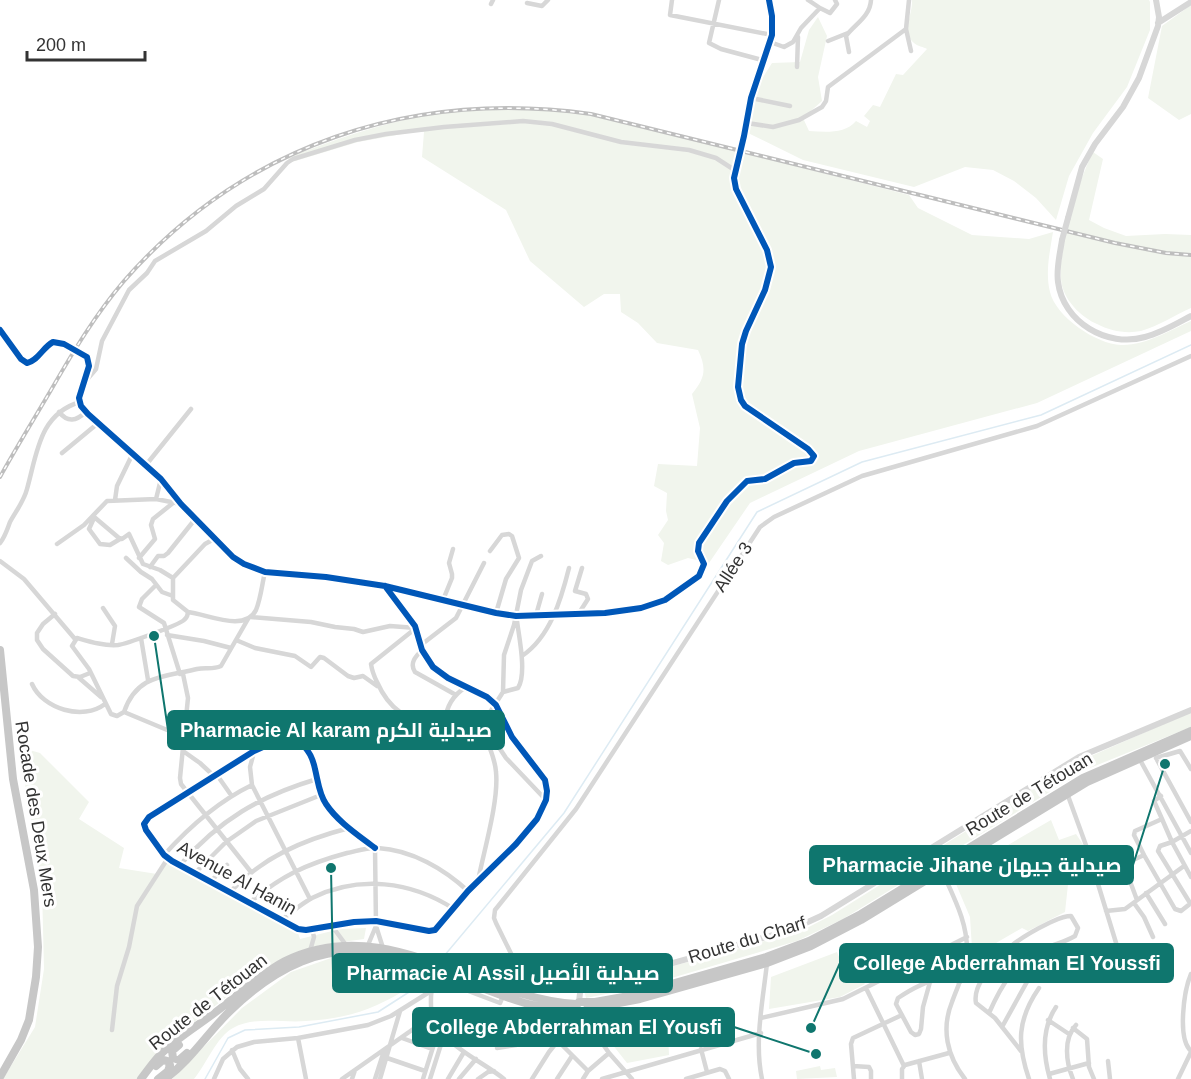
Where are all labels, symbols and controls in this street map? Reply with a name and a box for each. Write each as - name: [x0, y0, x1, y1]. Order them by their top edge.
- scale bar: [27, 24, 146, 62]
- text: 200 m: [36, 35, 86, 55]
- street label: Allée 3: [710, 538, 756, 596]
- callout: Pharmacie Al karam صيدلية الكرم: [168, 711, 504, 749]
- text: Pharmacie Al karam صيدلية الكرم: [180, 719, 492, 744]
- street label: Rocade des Deux Mers: [11, 720, 61, 908]
- street label: Route de Tétouan: [962, 748, 1096, 840]
- street label: Avenue Al Hanin: [174, 837, 300, 919]
- callout: Pharmacie Jihane صيدلية جيهان: [810, 846, 1133, 884]
- text: Pharmacie Jihane صيدلية جيهان: [823, 854, 1121, 878]
- street label: Route du Charf: [686, 912, 809, 967]
- callout: College Abderrahman El Youssfi: [840, 944, 1173, 982]
- street label: Route de Tétouan: [145, 950, 271, 1054]
- text: College Abderrahman El Youssfi: [853, 952, 1161, 974]
- callout: Pharmacie Al Assil صيدلية الأصيل: [333, 954, 672, 992]
- text: Pharmacie Al Assil صيدلية الأصيل: [346, 962, 660, 985]
- callout: College Abderrahman El Yousfi: [413, 1008, 734, 1046]
- text: College Abderrahman El Yousfi: [426, 1016, 722, 1038]

